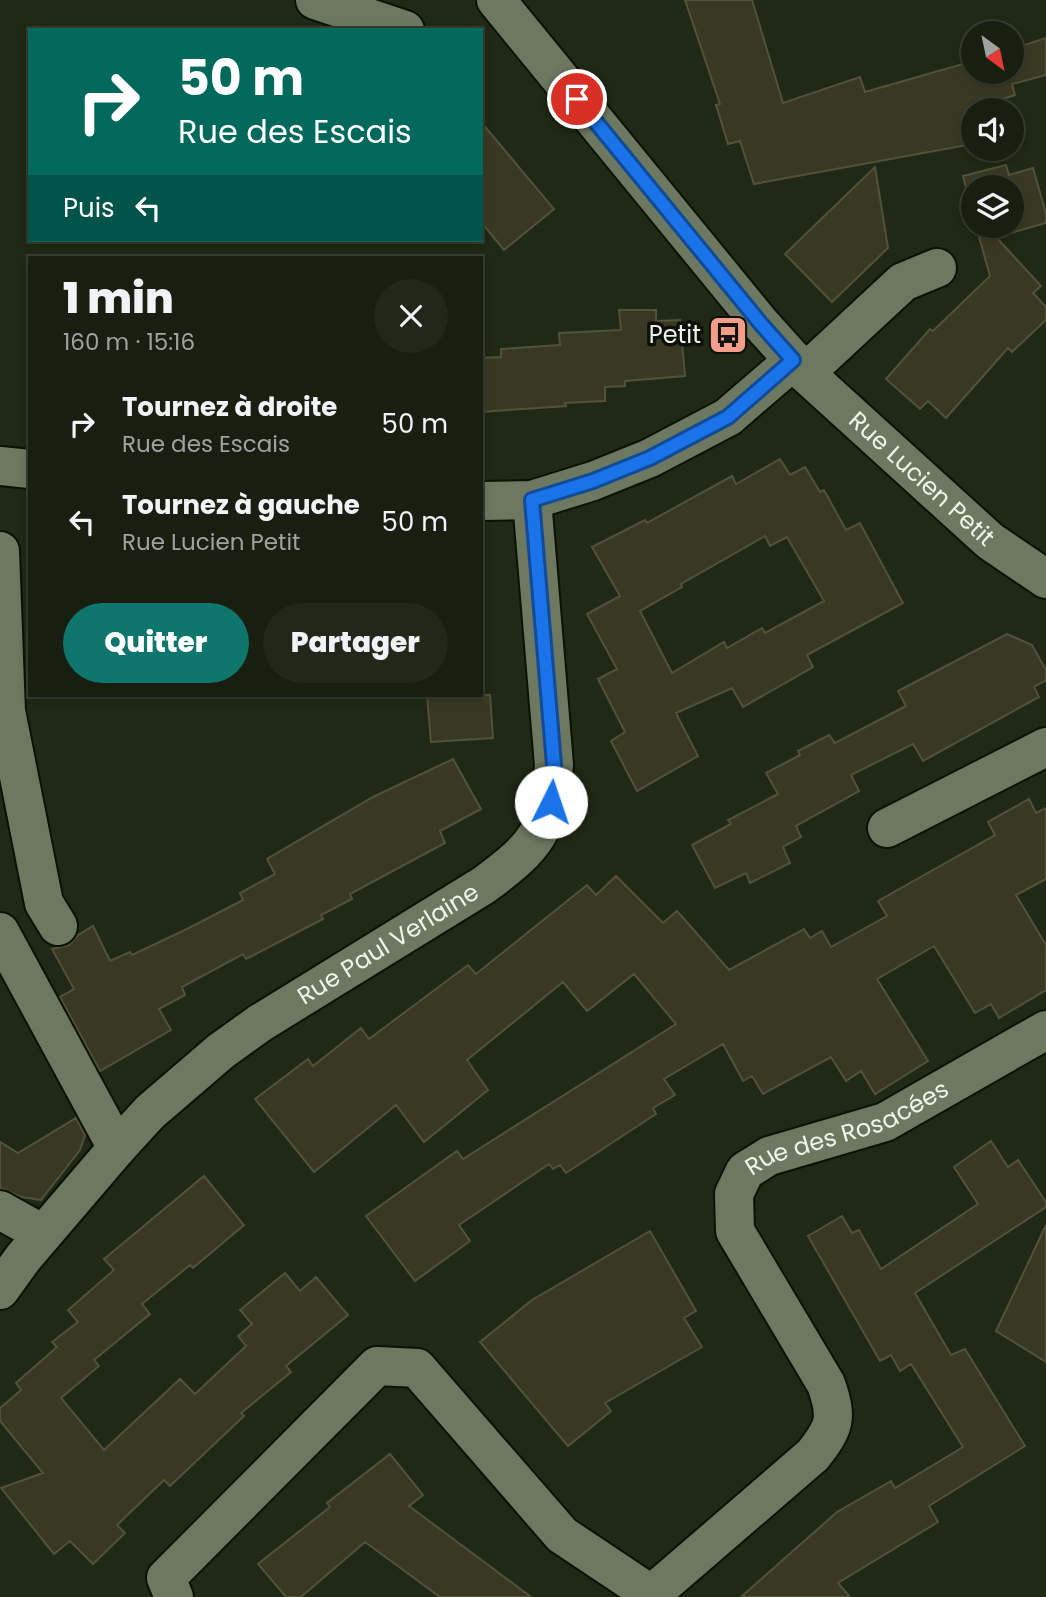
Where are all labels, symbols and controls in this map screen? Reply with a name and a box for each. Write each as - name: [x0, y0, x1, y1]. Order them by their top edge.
- north arrow: [961, 21, 1024, 84]
- map controls: [961, 21, 1024, 238]
- text: 50 m: [178, 44, 304, 112]
- icon: right: [63, 56, 154, 147]
- pin: [547, 69, 607, 129]
- icon: arrive: [558, 80, 596, 118]
- button: sound: [961, 98, 1024, 161]
- text: Rue des Escais: [178, 109, 412, 154]
- button: layers: [961, 175, 1024, 238]
- icon: left: [129, 189, 167, 227]
- text: Puis: [63, 190, 115, 226]
- text: 1 min: [63, 269, 174, 328]
- button: close: [374, 279, 448, 353]
- bus stop icon: Petit: [707, 314, 749, 356]
- place label: Petit: [649, 318, 701, 351]
- text: 160 m · 15:16: [63, 326, 195, 358]
- text: Tournez à droite: [122, 389, 337, 425]
- street label: Rue Lucien Petit: [842, 404, 1002, 553]
- icon: right: [63, 405, 101, 443]
- text: 50 m: [382, 406, 448, 442]
- text: Rue des Escais: [122, 428, 290, 460]
- text: Tournez à gauche: [122, 487, 360, 523]
- icon: left: [63, 503, 101, 541]
- text: 50 m: [382, 504, 448, 540]
- text: Rue Lucien Petit: [122, 526, 300, 558]
- button: Quitter: [63, 603, 249, 683]
- button: Partager: [263, 603, 448, 683]
- position arrow: [514, 765, 588, 839]
- street label: Rue Paul Verlaine: [291, 875, 485, 1012]
- street label: Rue des Rosacées: [738, 1072, 954, 1183]

